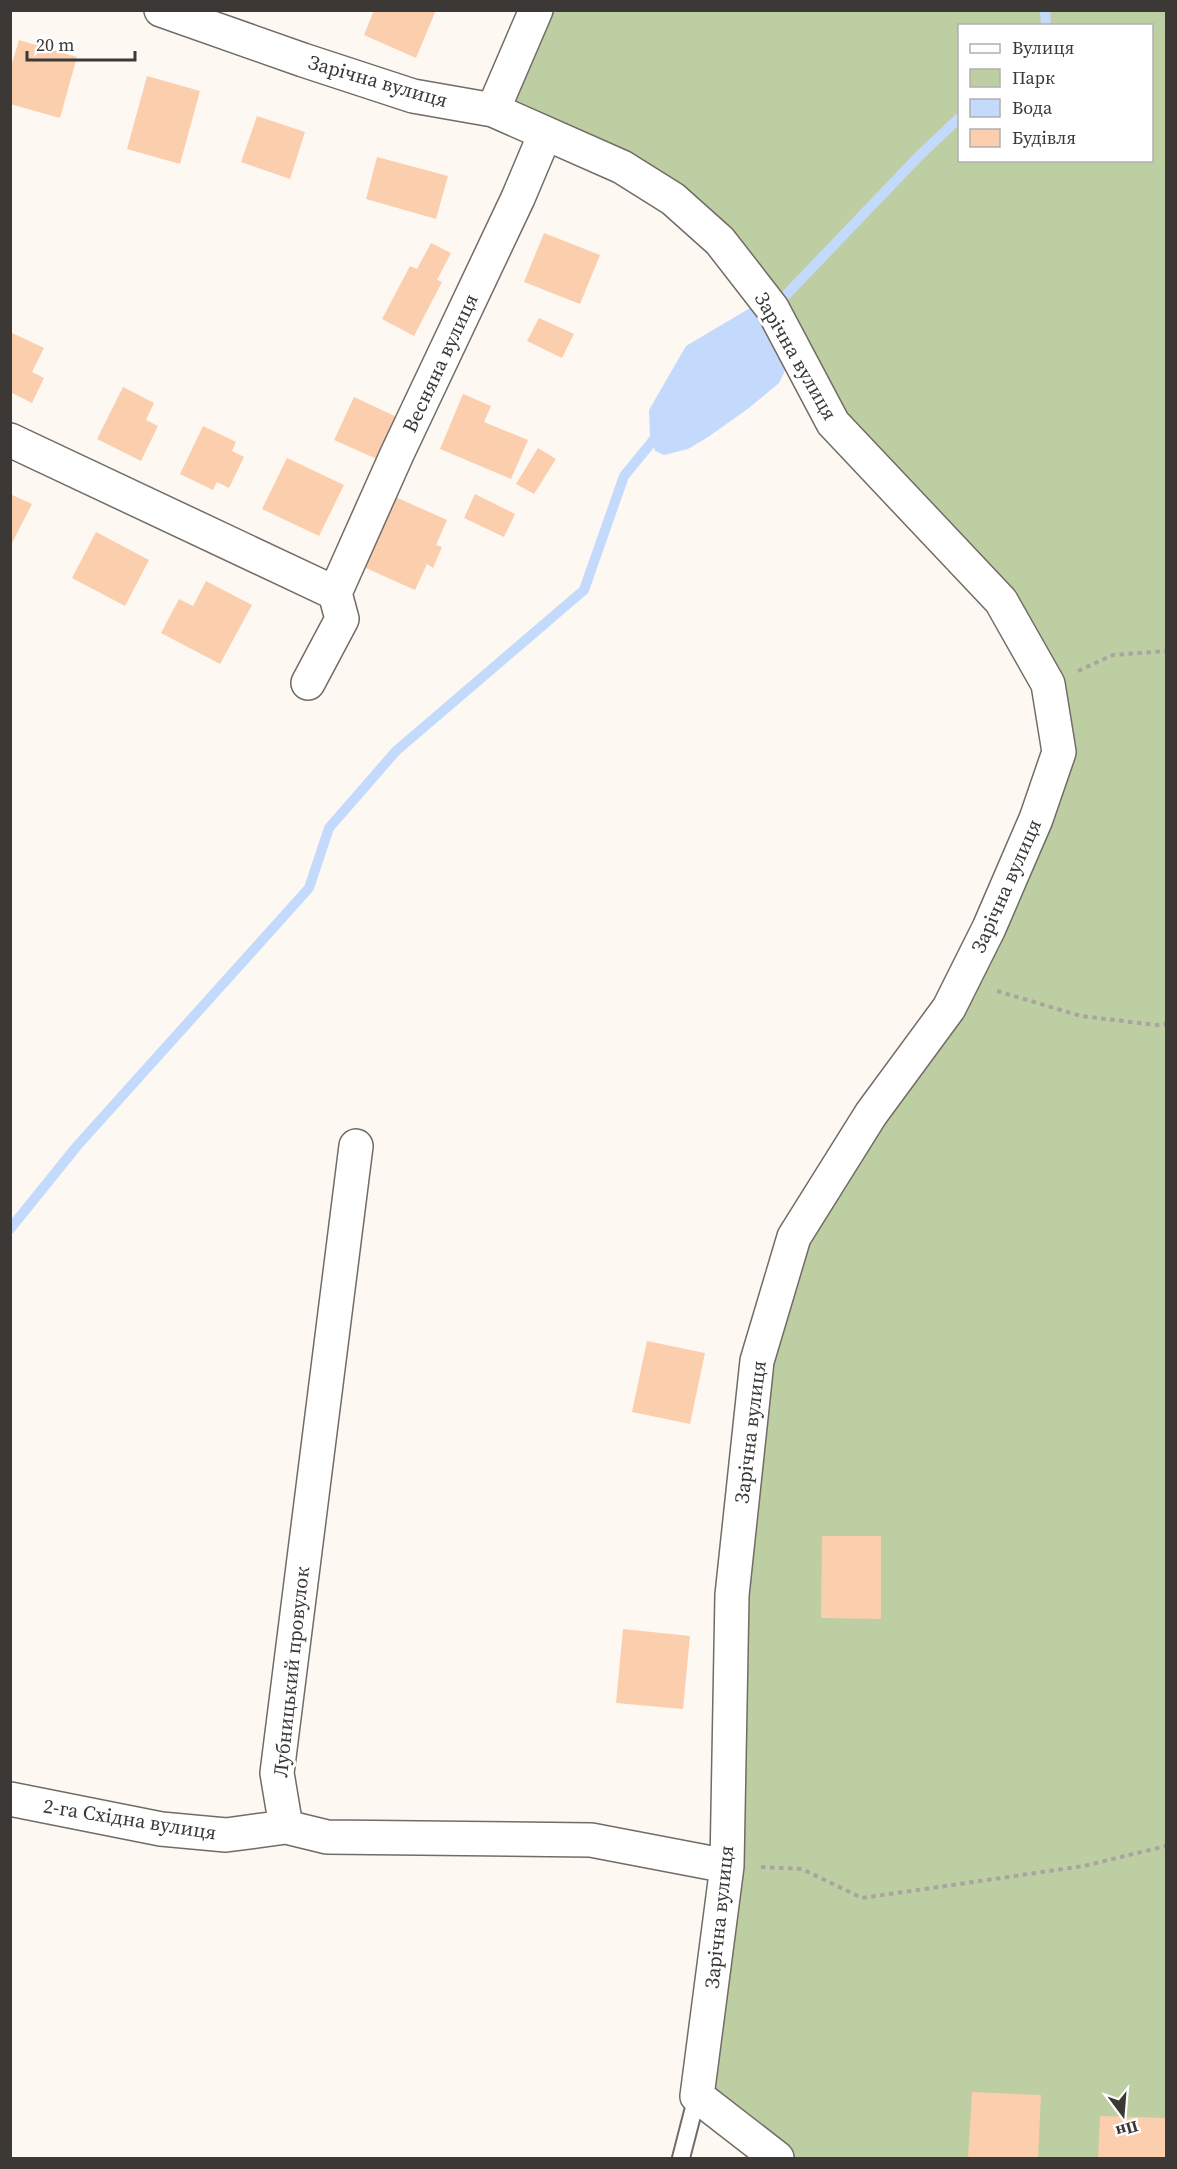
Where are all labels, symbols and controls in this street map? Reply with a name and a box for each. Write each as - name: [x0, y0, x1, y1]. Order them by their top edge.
- scale bar: [27, 24, 135, 62]
- legend: [958, 24, 1153, 162]
- text: 20 m: [36, 32, 74, 57]
- text: Вулиця: [1012, 35, 1074, 60]
- street label: Зарічна вулиця: [305, 48, 451, 114]
- text: Парк: [1012, 65, 1055, 90]
- text: Вода: [1012, 95, 1053, 120]
- text: Будівля: [1012, 125, 1076, 150]
- street label: Зарічна вулиця: [748, 287, 844, 425]
- street label: Весняна вулиця: [396, 289, 484, 437]
- street label: Зарічна вулиця: [964, 815, 1048, 957]
- street label: Зарічна вулиця: [727, 1359, 773, 1505]
- street label: Лубницький провулок: [266, 1565, 316, 1779]
- street label: 2-га Східна вулиця: [41, 1791, 219, 1847]
- street label: Зарічна вулиця: [698, 1844, 740, 1990]
- north arrow: [1093, 2085, 1153, 2145]
- text: Пн: [1113, 2116, 1141, 2143]

